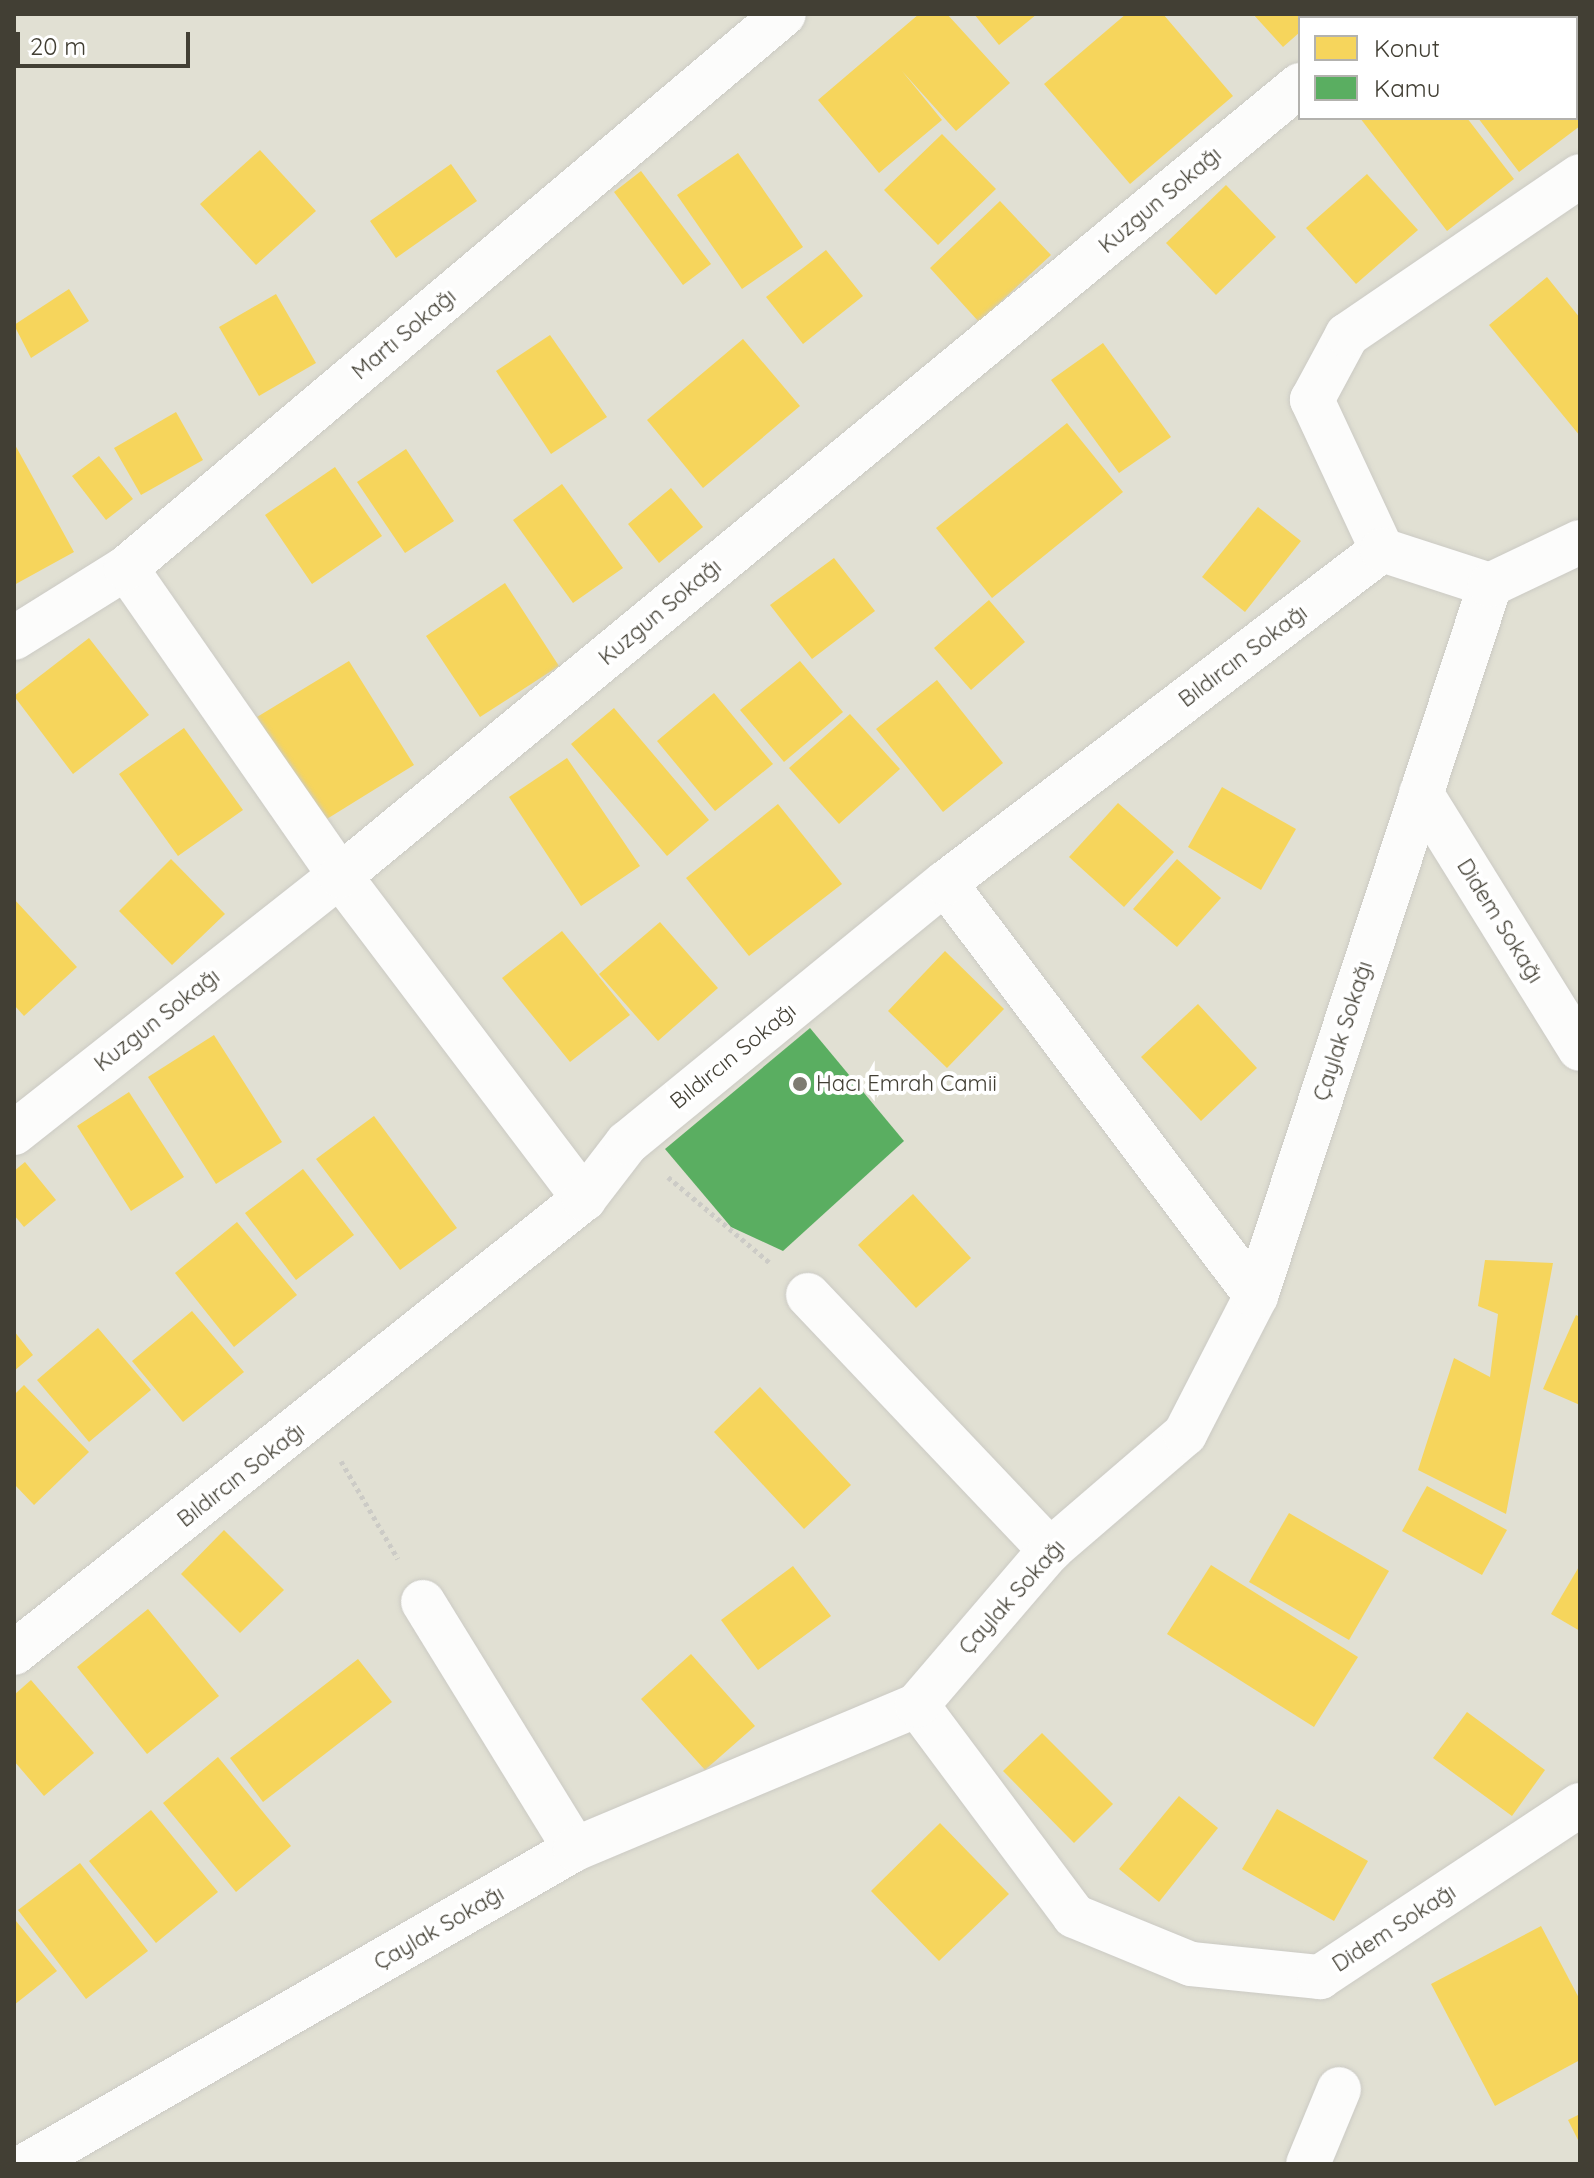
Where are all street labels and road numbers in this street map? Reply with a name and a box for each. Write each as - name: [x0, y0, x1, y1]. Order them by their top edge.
- street label: Kuzgun Sokağı: [1093, 141, 1227, 259]
- street label: Martı Sokağı: [347, 283, 461, 385]
- street label: Kuzgun Sokağı: [593, 553, 727, 671]
- street label: Bıldırcın Sokağı: [1174, 599, 1312, 713]
- street label: Didem Sokağı: [1451, 854, 1549, 988]
- street label: Çaylak Sokağı: [1308, 958, 1378, 1104]
- street label: Kuzgun Sokağı: [89, 963, 225, 1077]
- street label: Bıldırcın Sokağı: [665, 997, 801, 1115]
- street label: Bıldırcın Sokağı: [172, 1417, 310, 1533]
- street label: Çaylak Sokağı: [954, 1534, 1070, 1660]
- street label: Didem Sokağı: [1327, 1878, 1461, 1978]
- street label: Çaylak Sokağı: [369, 1880, 509, 1976]

